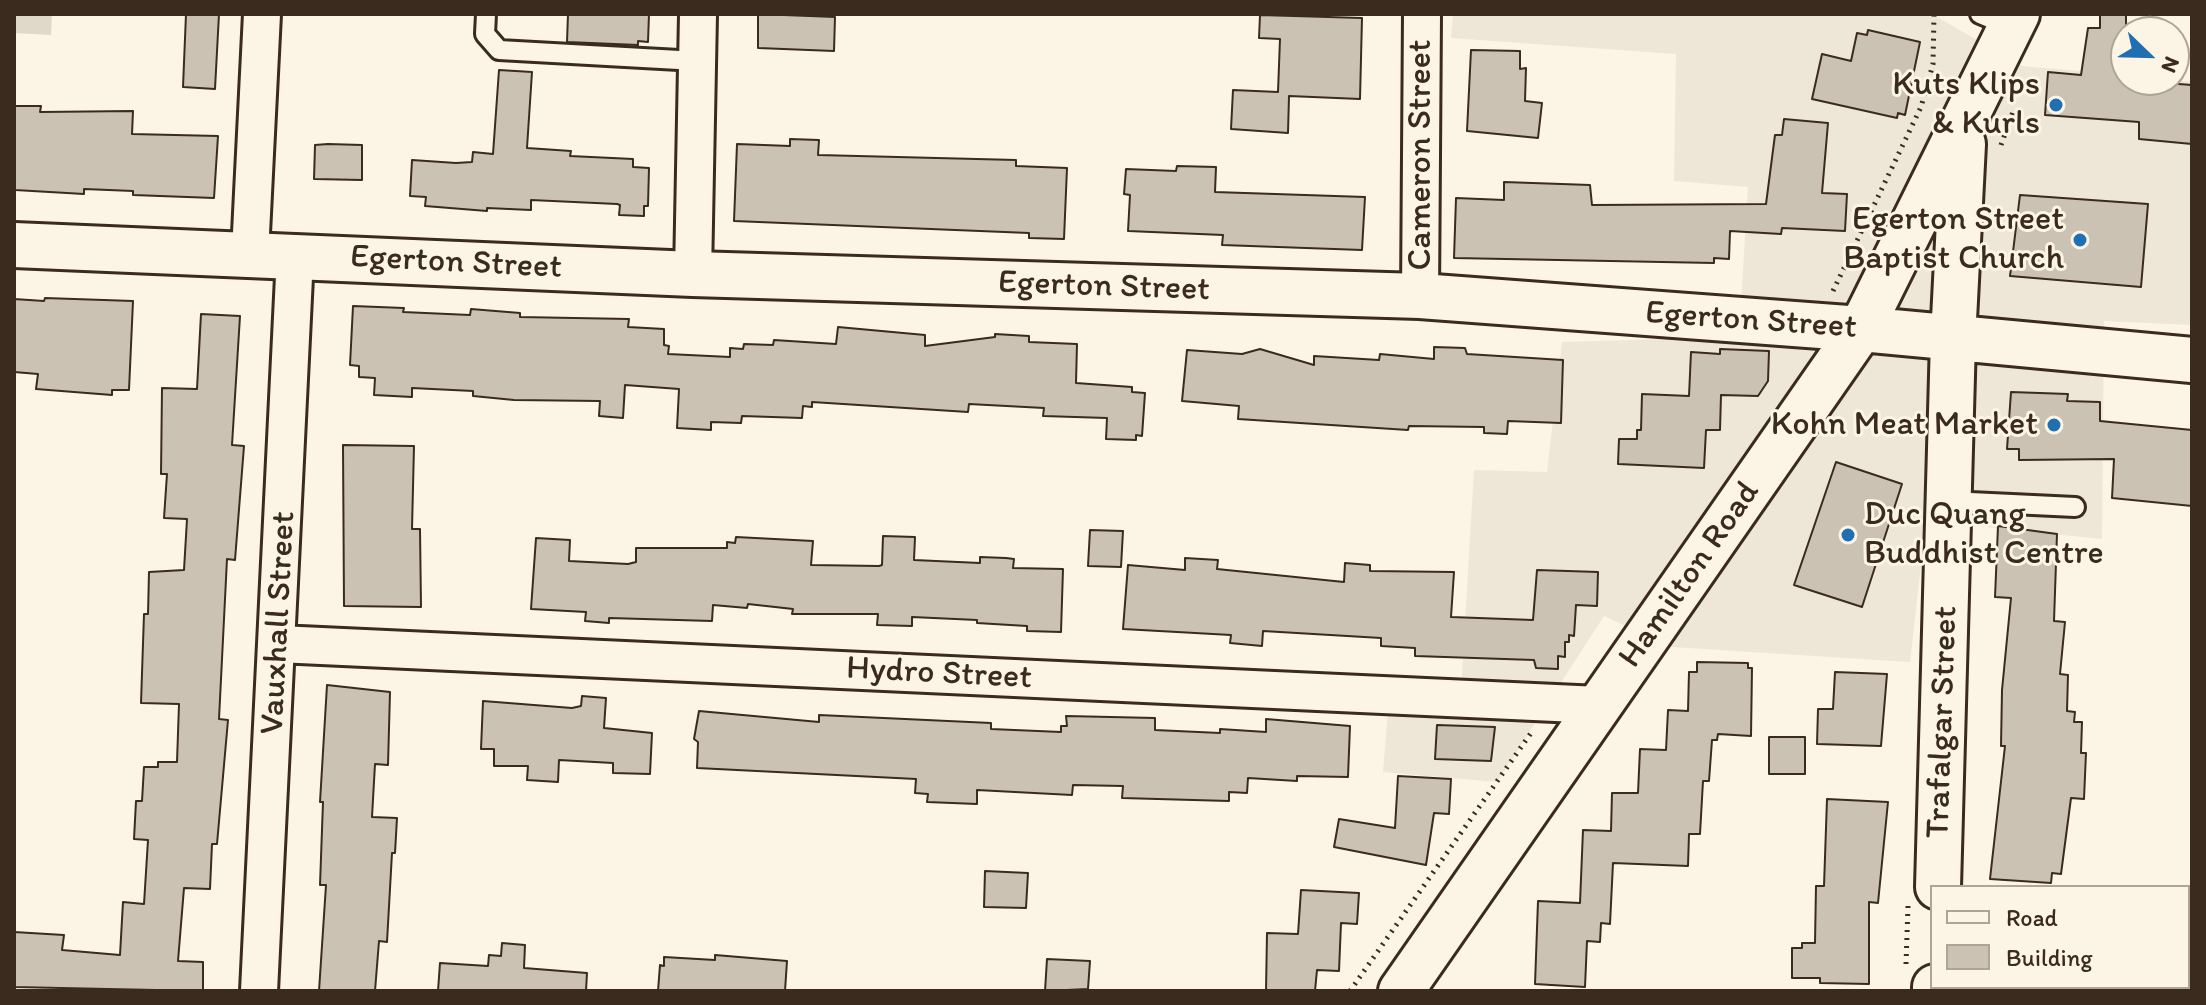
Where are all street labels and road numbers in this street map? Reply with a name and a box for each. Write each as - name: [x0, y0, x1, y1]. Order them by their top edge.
- street label: Cameron Street: [1401, 39, 1441, 271]
- street label: Egerton Street: [349, 237, 563, 289]
- street label: Egerton Street: [997, 263, 1211, 311]
- street label: Egerton Street: [1644, 293, 1858, 349]
- street label: Hamilton Road: [1611, 474, 1769, 676]
- street label: Vauxhall Street: [253, 510, 305, 736]
- street label: Trafalgar Street: [1919, 605, 1967, 839]
- street label: Hydro Street: [845, 649, 1033, 699]

